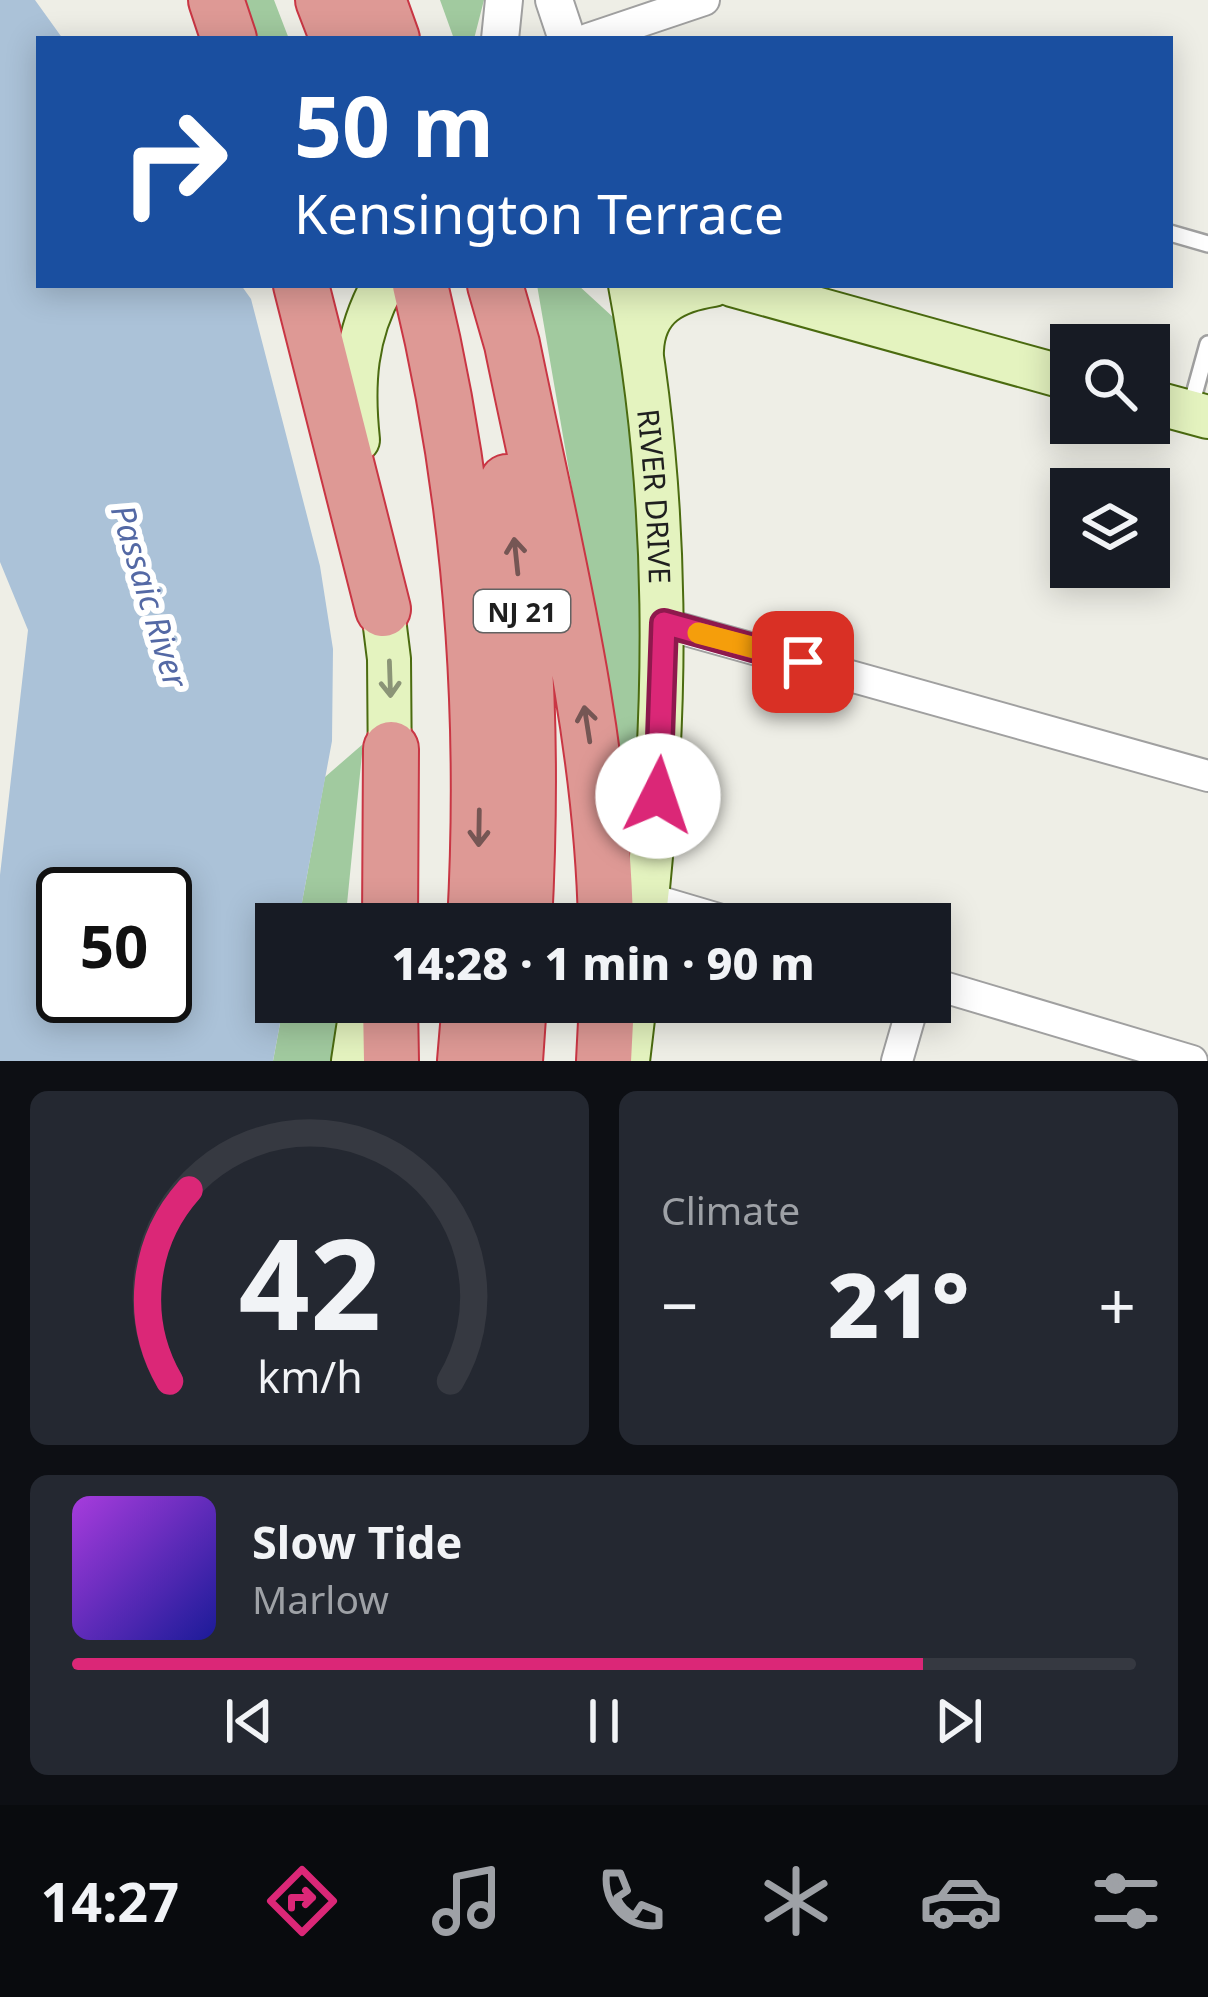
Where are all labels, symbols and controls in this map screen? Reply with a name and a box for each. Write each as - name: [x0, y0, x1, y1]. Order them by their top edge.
- text: 50 m: [294, 67, 494, 182]
- icon: right: [96, 84, 252, 240]
- text: Kensington Terrace: [294, 176, 784, 250]
- map controls: [1050, 324, 1170, 588]
- button: search: [1050, 324, 1170, 444]
- street label: RIVER DRIVE: [628, 407, 681, 584]
- button: layers: [1050, 468, 1170, 588]
- water label: Passaic River: [101, 499, 200, 695]
- one-way arrow: [505, 537, 527, 576]
- road number: NJ 21: [474, 590, 570, 632]
- pin: [752, 611, 854, 713]
- icon: arrive: [770, 629, 836, 695]
- one-way arrow: [379, 659, 402, 698]
- one-way arrow: [575, 705, 598, 744]
- position arrow: [595, 733, 721, 859]
- one-way arrow: [467, 808, 490, 847]
- speed limit sign: 50: [36, 867, 192, 1023]
- text: 14:28 · 1 min · 90 m: [391, 932, 815, 993]
- text: Climate: [661, 1183, 800, 1236]
- text: 42: [238, 1197, 381, 1367]
- text: 21°: [827, 1242, 970, 1364]
- text: −: [661, 1259, 699, 1349]
- text: +: [1098, 1259, 1136, 1349]
- text: km/h: [257, 1347, 362, 1406]
- text: Slow Tide: [252, 1511, 462, 1572]
- text: Marlow: [252, 1572, 389, 1625]
- icon: previous: [216, 1688, 282, 1754]
- icon: pause: [571, 1688, 637, 1754]
- icon: next: [926, 1688, 992, 1754]
- icon: directions: [260, 1859, 344, 1943]
- icon: music: [425, 1859, 509, 1943]
- icon: phone: [589, 1859, 673, 1943]
- icon: climate: [754, 1859, 838, 1943]
- icon: car: [919, 1859, 1003, 1943]
- icon: filters: [1084, 1859, 1168, 1943]
- text: 14:27: [40, 1864, 179, 1938]

